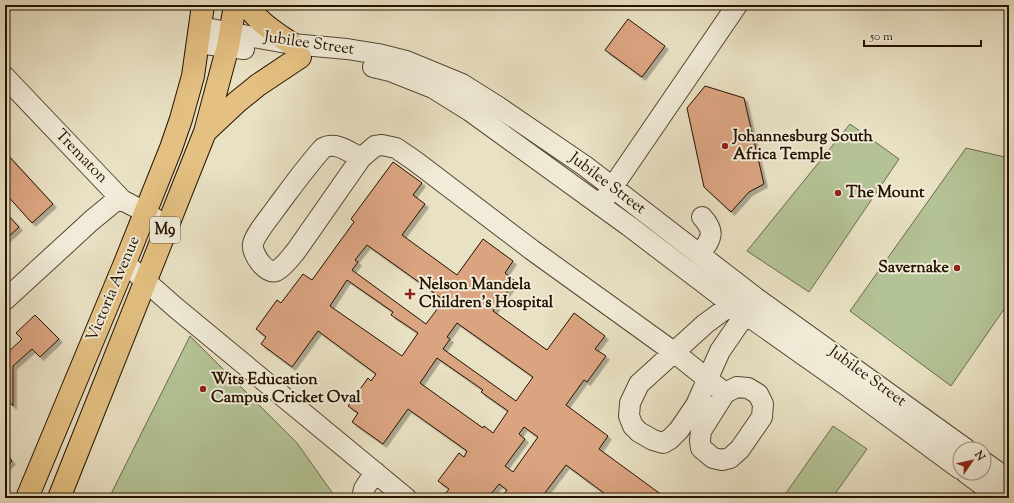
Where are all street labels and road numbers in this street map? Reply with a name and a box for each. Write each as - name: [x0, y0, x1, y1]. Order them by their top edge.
- street label: Jubilee Street: [261, 26, 356, 62]
- street label: Trematon: [49, 125, 113, 190]
- street label: Jubilee Street: [563, 147, 651, 221]
- road number: M9: [150, 217, 180, 243]
- street label: Victoria Avenue: [81, 233, 147, 345]
- street label: Jubilee Street: [823, 340, 911, 413]

